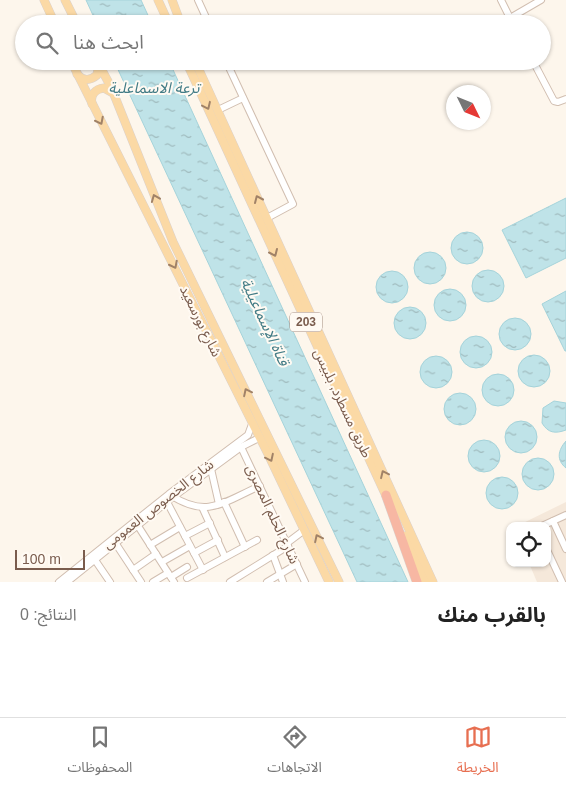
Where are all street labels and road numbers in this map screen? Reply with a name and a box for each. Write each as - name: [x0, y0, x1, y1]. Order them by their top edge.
- street label: شارع بورسعيد: [174, 283, 225, 361]
- road number: 203: [290, 313, 322, 332]
- street label: طريق مسطرد, بلبيس: [309, 346, 375, 461]
- street label: شارع الخصوص العمومى: [100, 456, 218, 554]
- street label: شارع الحلم المصرى: [240, 462, 303, 567]

